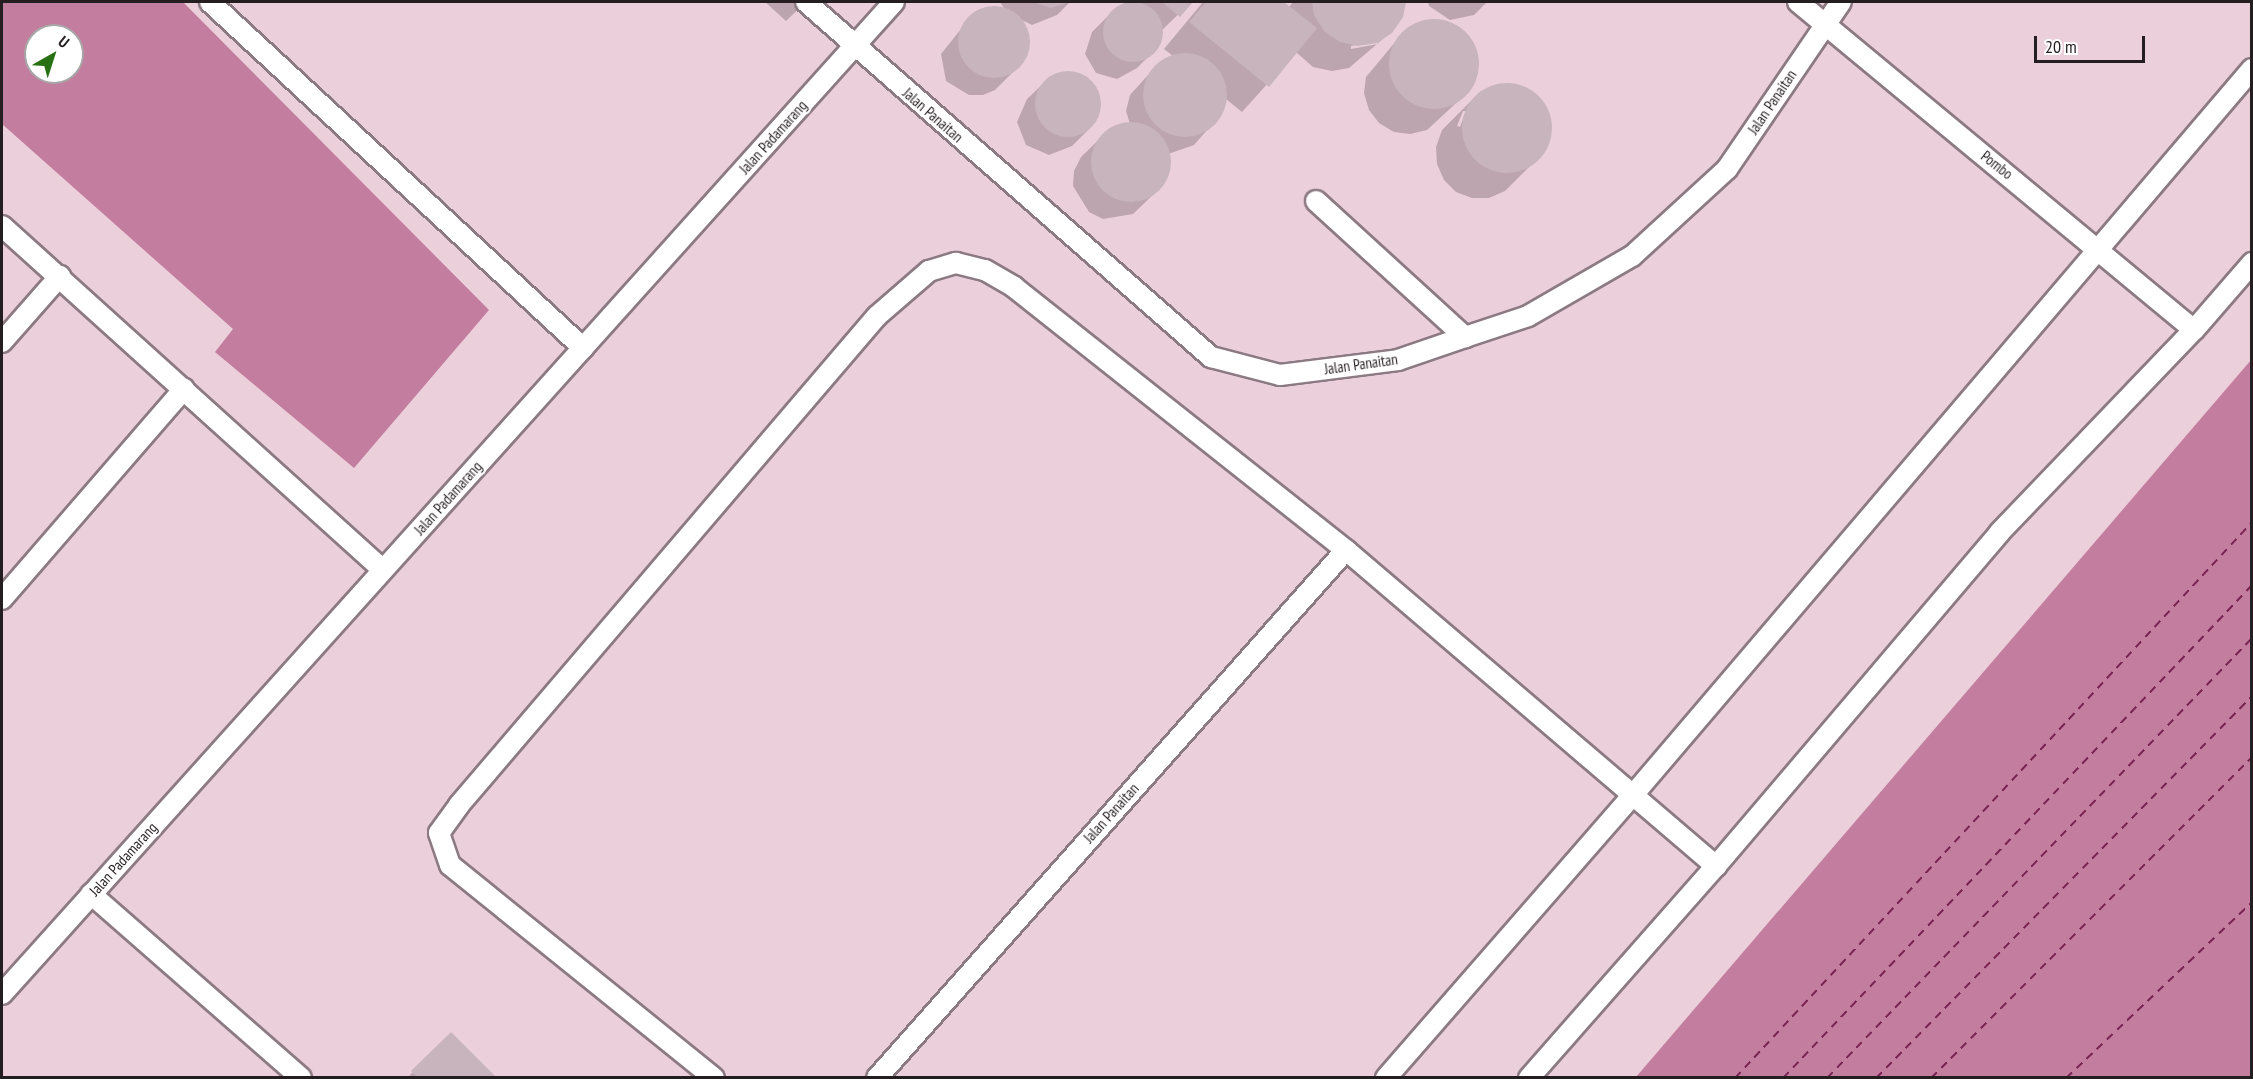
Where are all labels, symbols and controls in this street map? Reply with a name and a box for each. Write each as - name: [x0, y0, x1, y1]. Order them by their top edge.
- north arrow: [24, 24, 84, 84]
- scale bar: [2037, 24, 2148, 62]
- text: U: [55, 31, 74, 52]
- text: 20 m: [2045, 35, 2077, 58]
- street label: Jalan Panaitan: [1744, 66, 1800, 138]
- street label: Jalan Panaitan: [899, 84, 967, 146]
- street label: Jalan Padamarang: [735, 97, 811, 177]
- street label: Pombo: [1977, 147, 2017, 183]
- street label: Jalan Panaitan: [1323, 350, 1399, 378]
- street label: Jalan Padamarang: [410, 458, 486, 538]
- street label: Jalan Panaitan: [1080, 780, 1142, 846]
- street label: Jalan Padamarang: [85, 819, 161, 899]

